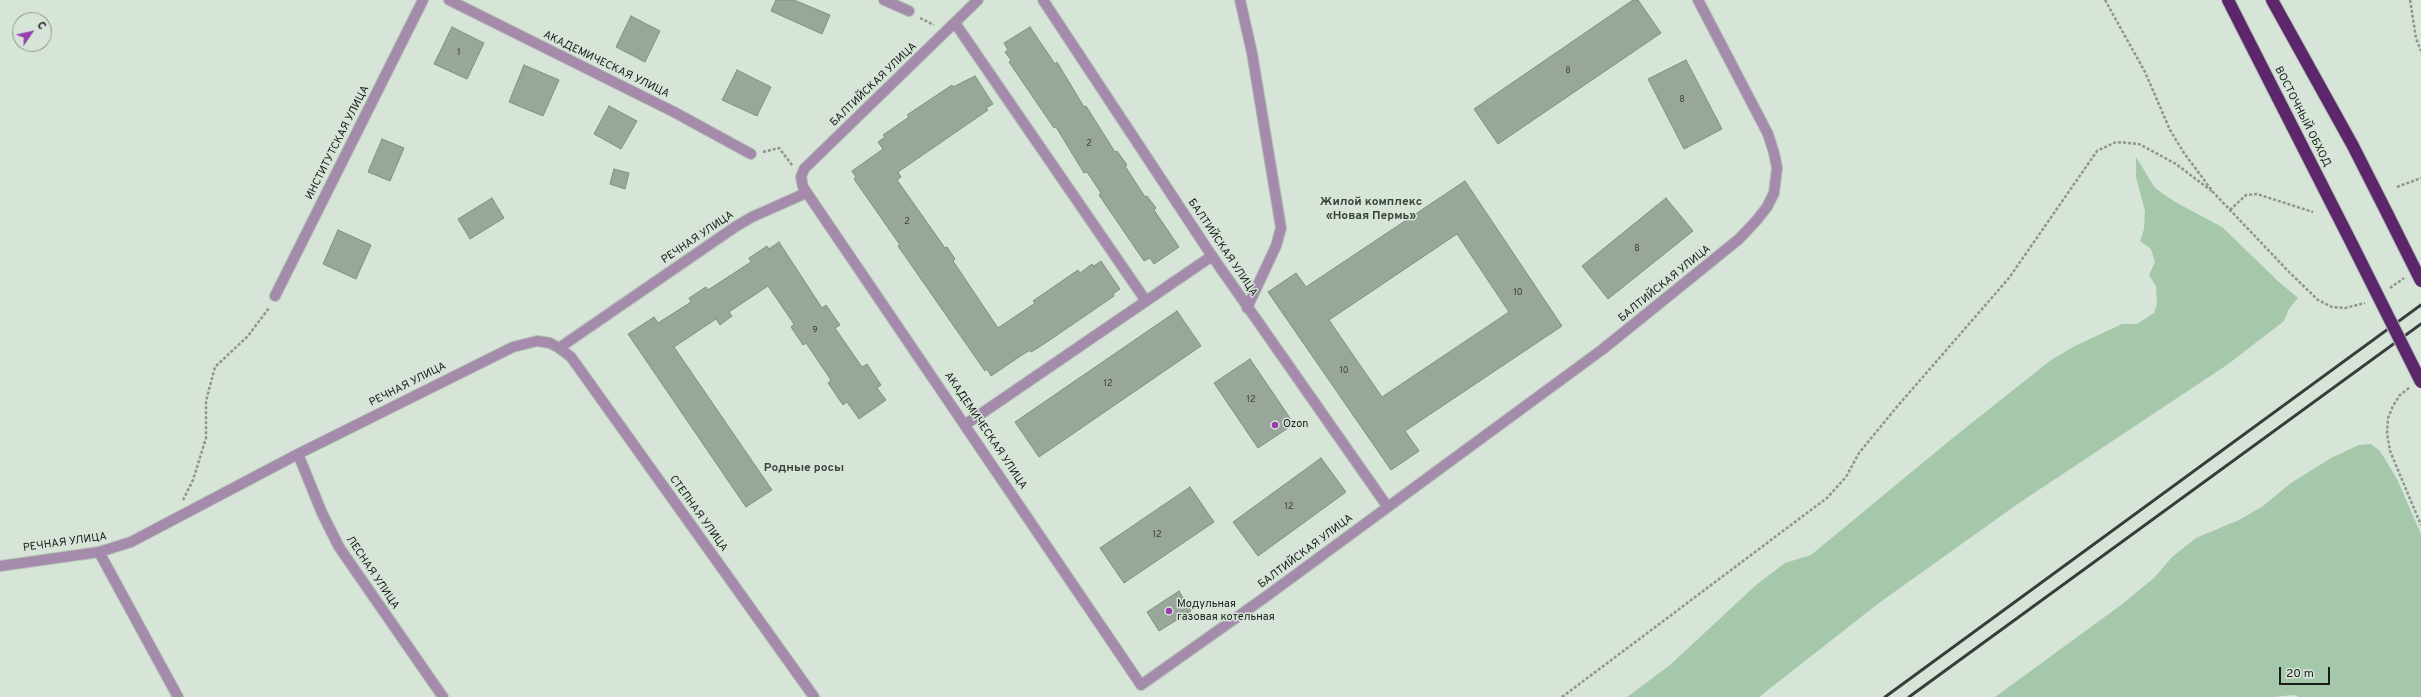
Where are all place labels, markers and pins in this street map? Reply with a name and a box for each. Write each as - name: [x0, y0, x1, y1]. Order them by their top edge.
- place label: Ozon: [1283, 418, 1309, 432]
- marker: Ozon: [1270, 420, 1280, 430]
- place label: Модульная газовая котельная: [1177, 598, 1275, 624]
- marker: Модульная газовая котельная: [1164, 606, 1174, 616]

